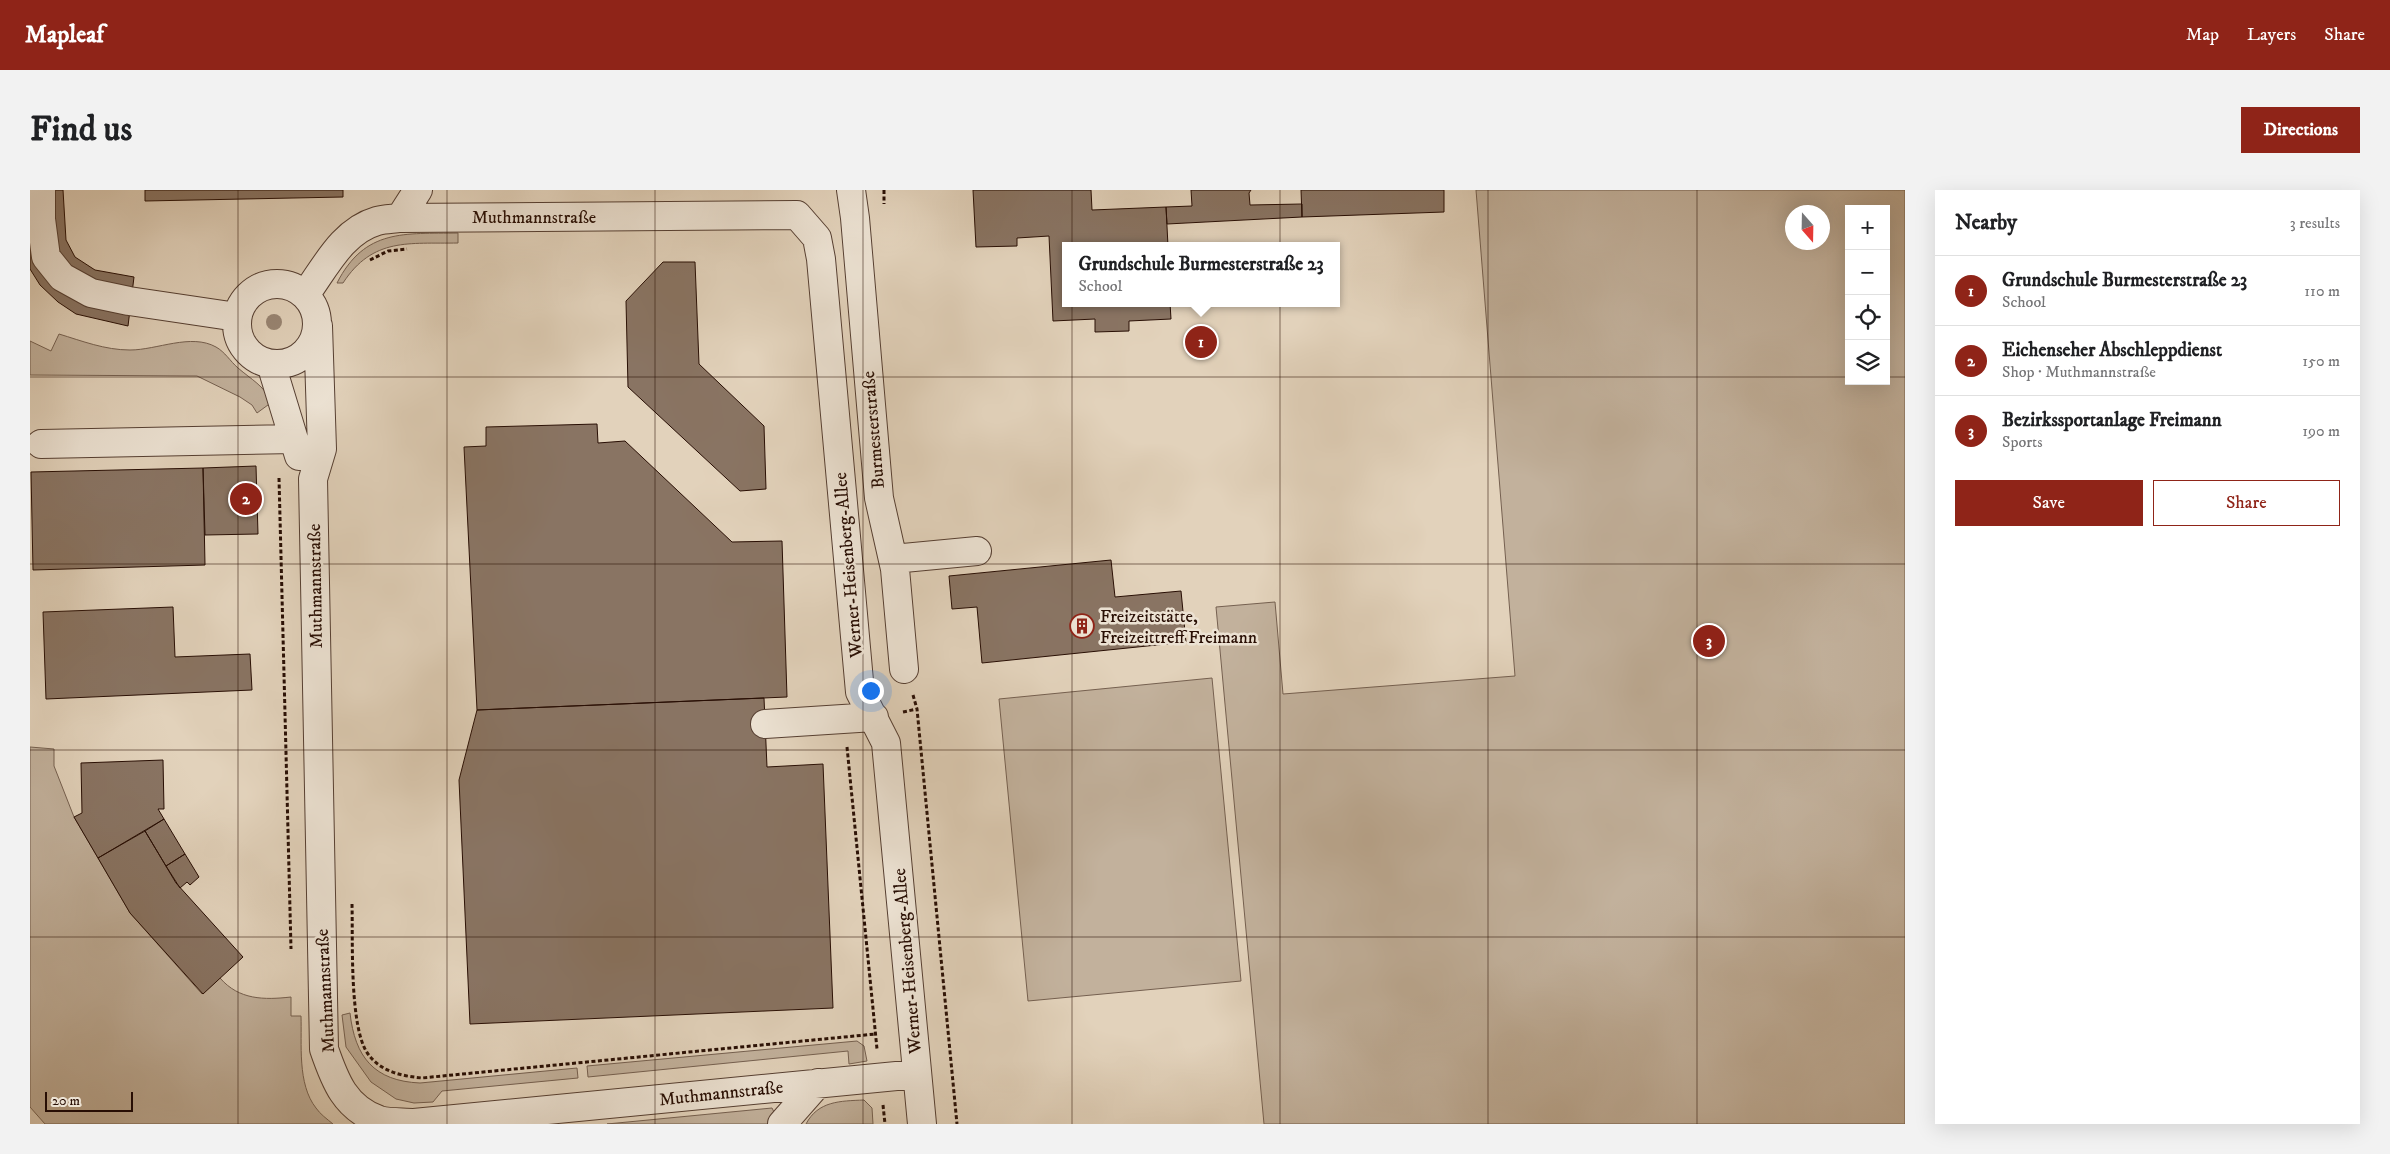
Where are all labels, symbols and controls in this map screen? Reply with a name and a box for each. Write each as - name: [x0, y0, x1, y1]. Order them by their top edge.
- text: Mapleaf: [25, 20, 104, 50]
- text: Map: [2186, 24, 2219, 46]
- text: Layers: [2247, 24, 2296, 46]
- text: Share: [2324, 24, 2365, 46]
- button: Directions: [2241, 107, 2360, 153]
- text: Find us: [30, 108, 132, 152]
- north arrow: [1785, 205, 1830, 250]
- map controls: [1845, 205, 1890, 385]
- button: +: [1845, 205, 1890, 250]
- street label: Muthmannstraße: [472, 207, 596, 229]
- text: Nearby: [1955, 210, 2017, 236]
- text: 3 results: [2290, 213, 2340, 233]
- popup: [1062, 242, 1340, 307]
- button: −: [1845, 250, 1890, 295]
- text: Grundschule Burmesterstraße 23: [1078, 253, 1324, 276]
- text: Grundschule Burmesterstraße 23: [2002, 269, 2247, 292]
- text: School: [1078, 276, 1122, 296]
- text: 1: [1968, 281, 1974, 301]
- text: 110 m: [2304, 281, 2340, 301]
- text: School: [2002, 292, 2046, 312]
- button: locate: [1845, 295, 1890, 340]
- pin: 1: [1185, 323, 1217, 361]
- text: Eichenseher Abschleppdienst: [2002, 339, 2222, 362]
- button: layers: [1845, 340, 1890, 385]
- text: 2: [1967, 351, 1975, 371]
- text: 150 m: [2302, 351, 2340, 371]
- text: Shop · Muthmannstraße: [2002, 362, 2156, 382]
- street label: Burmesterstraße: [858, 370, 890, 490]
- text: Bezirkssportanlage Freimann: [2002, 409, 2222, 432]
- text: 3: [1968, 421, 1974, 441]
- text: 190 m: [2302, 421, 2340, 441]
- text: Sports: [2002, 432, 2043, 452]
- street label: Werner-Heisenberg-Allee: [830, 471, 868, 660]
- pin: 2: [230, 480, 262, 518]
- button: Save: [1955, 480, 2143, 526]
- button: Share: [2153, 480, 2340, 526]
- street label: Muthmannstraße: [304, 524, 328, 648]
- place label: Freizeitstätte, Freizeittreff Freimann: [1100, 606, 1258, 649]
- building icon: Freizeitstätte, Freizeittreff Freimann: [1069, 613, 1095, 639]
- pin: 3: [1693, 622, 1725, 660]
- your location: [858, 678, 884, 704]
- street label: Werner-Heisenberg-Allee: [889, 867, 927, 1056]
- street label: Muthmannstraße: [312, 928, 340, 1054]
- street label: Muthmannstraße: [658, 1077, 784, 1111]
- scale bar: [45, 1089, 132, 1112]
- text: 20 m: [52, 1092, 80, 1110]

